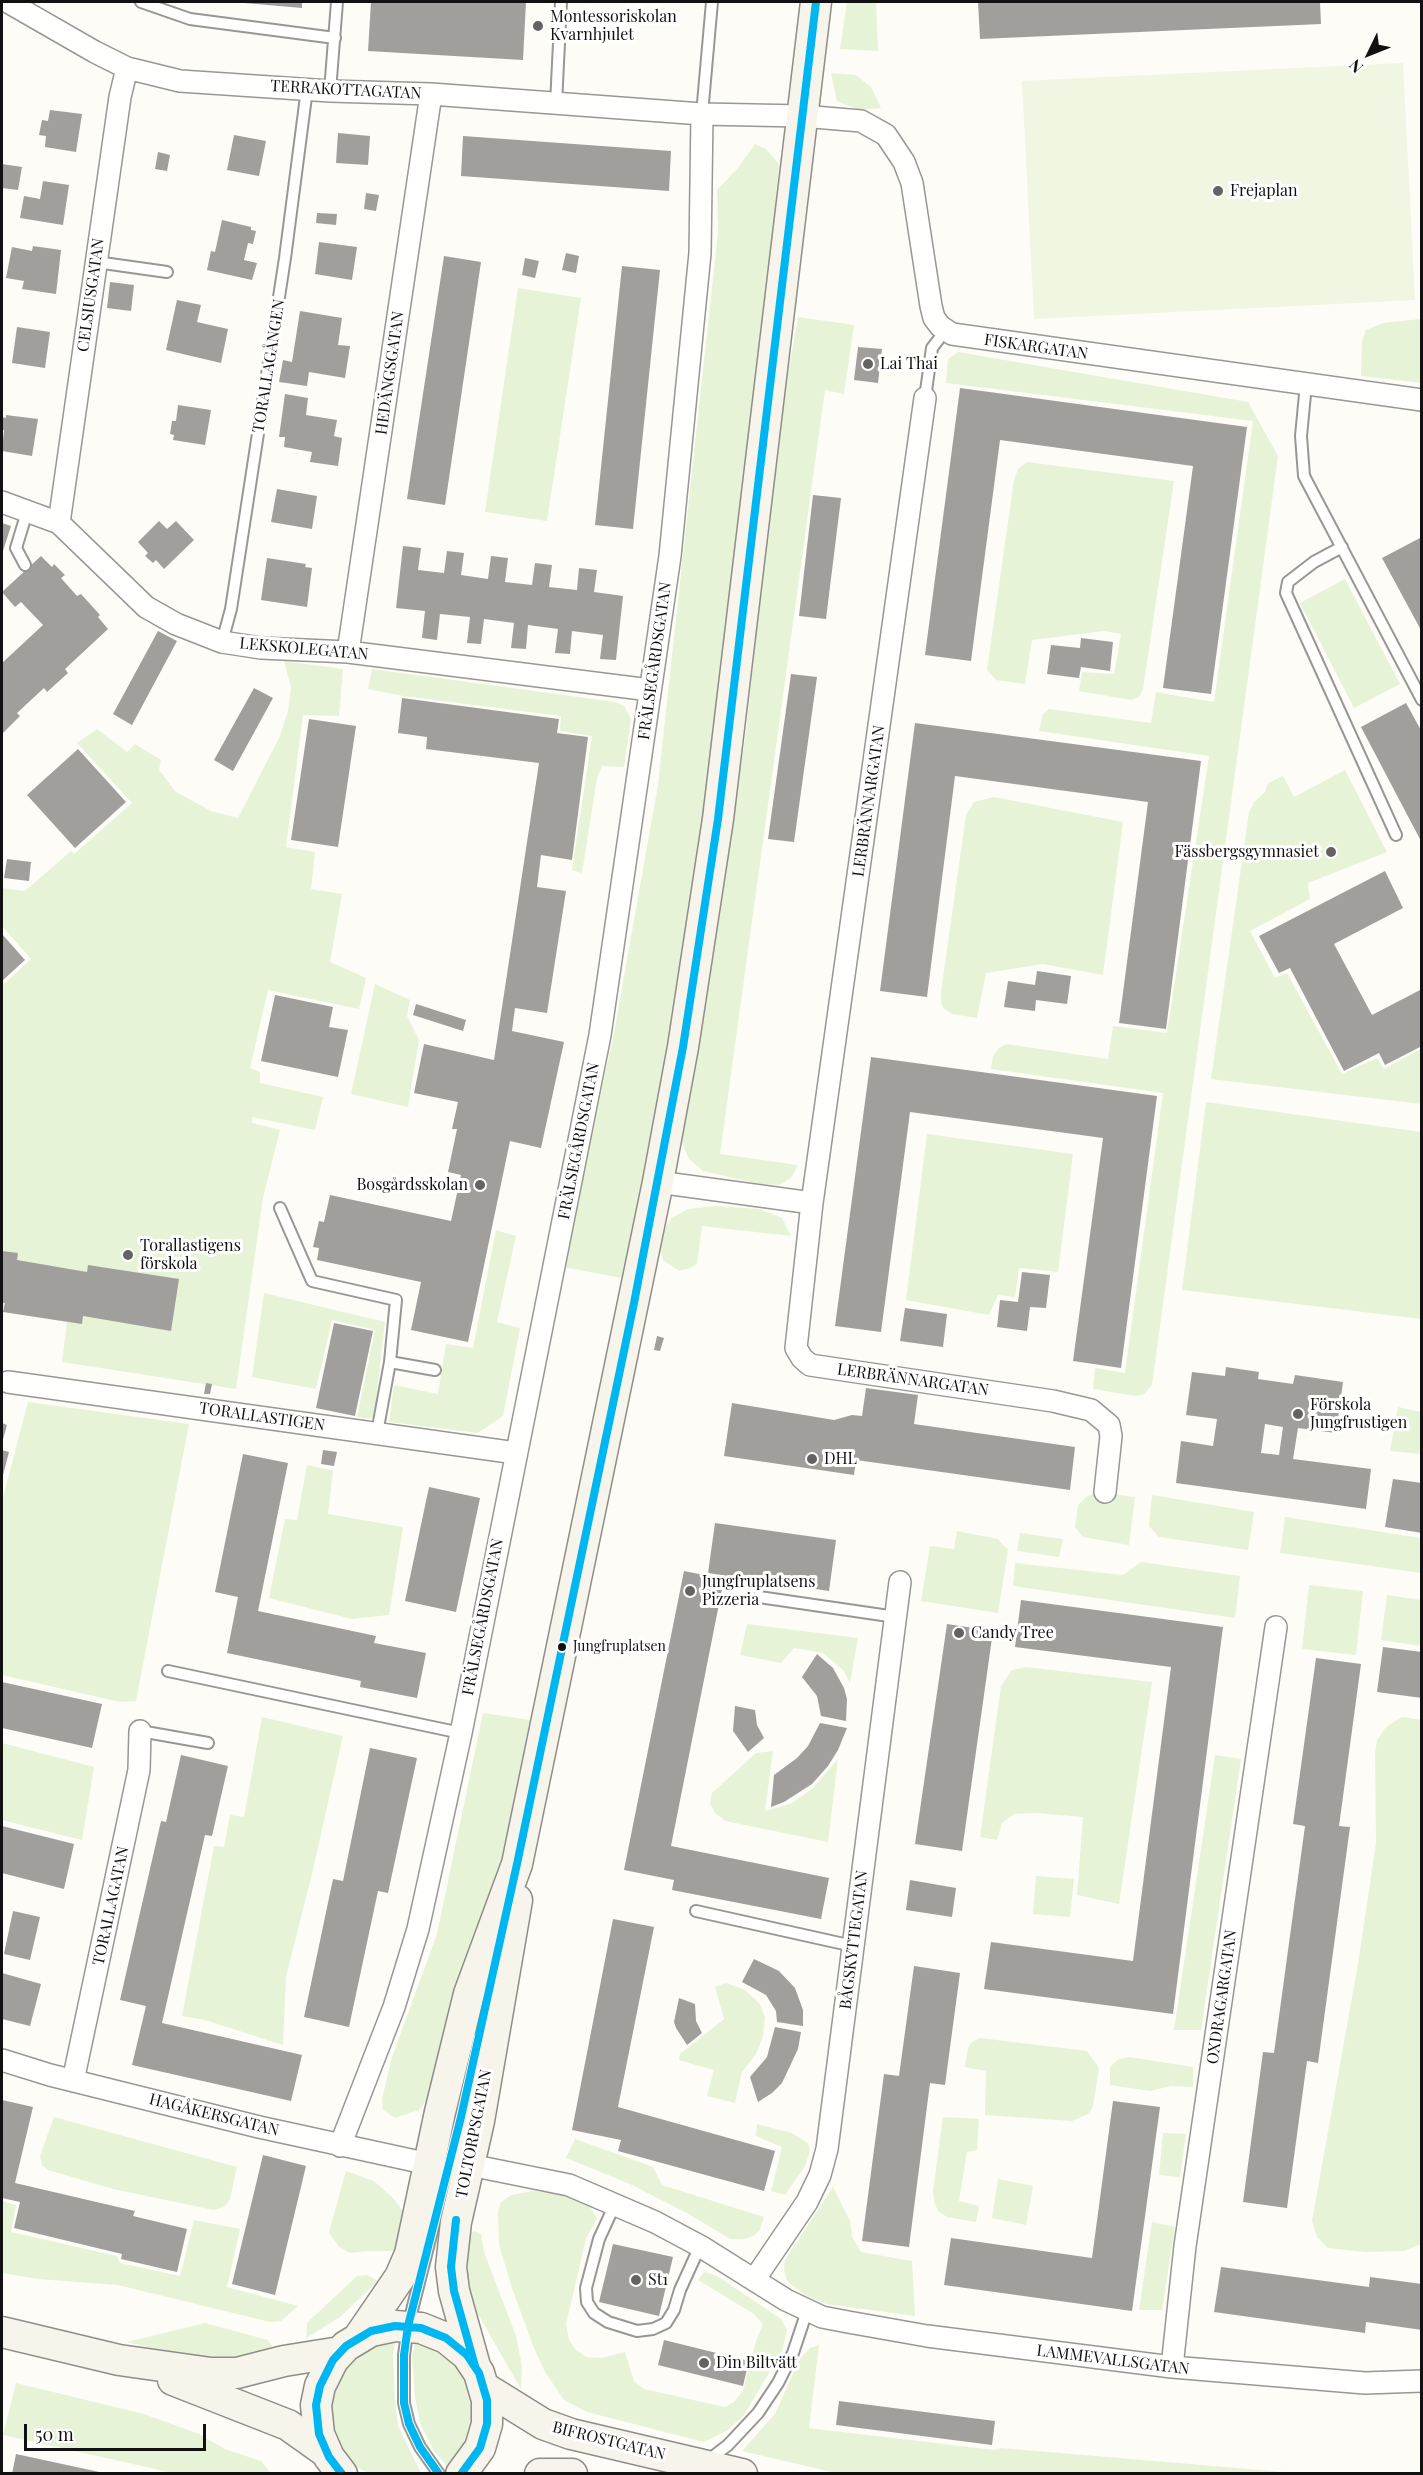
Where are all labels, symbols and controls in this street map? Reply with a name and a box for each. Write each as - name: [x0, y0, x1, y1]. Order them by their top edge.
- place label: Montessoriskolan Kvarnhjulet: [550, 7, 677, 45]
- marker: Montessoriskolan Kvarnhjulet: [531, 19, 545, 33]
- north arrow: [1339, 24, 1399, 84]
- text: N: [1344, 55, 1367, 78]
- street label: TERRAKOTTAGATAN: [270, 76, 422, 104]
- place label: Frejaplan: [1230, 181, 1298, 201]
- marker: Frejaplan: [1211, 184, 1225, 198]
- street label: CELSIUSGATAN: [74, 237, 108, 353]
- street label: TORALLAGÅNGEN: [249, 298, 289, 434]
- street label: HEDÄNGSGATAN: [372, 310, 408, 436]
- street label: FISKARGATAN: [983, 330, 1089, 364]
- place label: Lai Thai: [880, 354, 938, 374]
- marker: Lai Thai: [861, 357, 875, 371]
- street label: FRÄLSEGÅRDSGATAN: [634, 581, 676, 741]
- street label: LEKSKOLEGATAN: [239, 634, 369, 664]
- street label: LERBRÄNNARGATAN: [849, 724, 889, 878]
- place label: Fässbergsgymnasiet: [1174, 842, 1319, 862]
- marker: Fässbergsgymnasiet: [1324, 845, 1338, 859]
- street label: FRÄLSEGÅRDSGATAN: [554, 1061, 604, 1221]
- place label: Bosgårdsskolan: [356, 1175, 468, 1195]
- marker: Bosgårdsskolan: [473, 1178, 487, 1192]
- place label: Torallastigens förskola: [140, 1236, 241, 1274]
- marker: Torallastigens förskola: [121, 1248, 135, 1262]
- street label: LERBRÄNNARGATAN: [836, 1360, 990, 1400]
- place label: Förskola Jungfrustigen: [1310, 1395, 1407, 1433]
- street label: TORALLASTIGEN: [198, 1399, 326, 1435]
- marker: Förskola Jungfrustigen: [1291, 1407, 1305, 1421]
- place label: DHL: [824, 1449, 857, 1469]
- marker: DHL: [805, 1452, 819, 1466]
- street label: FRÄLSEGÅRDSGATAN: [458, 1537, 508, 1697]
- place label: Jungfruplatsens Pizzeria: [702, 1572, 815, 1610]
- marker: Jungfruplatsens Pizzeria: [683, 1584, 697, 1598]
- place label: Candy Tree: [971, 1623, 1054, 1643]
- marker: Candy Tree: [952, 1626, 966, 1640]
- place label: Jungfruplatsen: [573, 1639, 666, 1655]
- marker: Jungfruplatsen: [556, 1641, 568, 1653]
- street label: TORALLAGATAN: [89, 1845, 133, 1967]
- street label: BÅGSKYTTEGATAN: [836, 1869, 872, 2011]
- street label: OXDRAGARGATAN: [1203, 1929, 1241, 2065]
- street label: TOLTORPSGATAN: [452, 2068, 496, 2200]
- street label: HAGÅKERSGATAN: [147, 2090, 281, 2140]
- place label: St1: [648, 2270, 668, 2290]
- marker: St1: [629, 2273, 643, 2287]
- street label: LAMMEVALLSGATAN: [1035, 2341, 1191, 2379]
- place label: Din Biltvätt: [716, 2353, 797, 2373]
- marker: Din Biltvätt: [697, 2356, 711, 2370]
- scale bar: [27, 2412, 208, 2450]
- street label: BIFROSTGATAN: [550, 2418, 668, 2464]
- text: 50 m: [35, 2422, 74, 2446]

